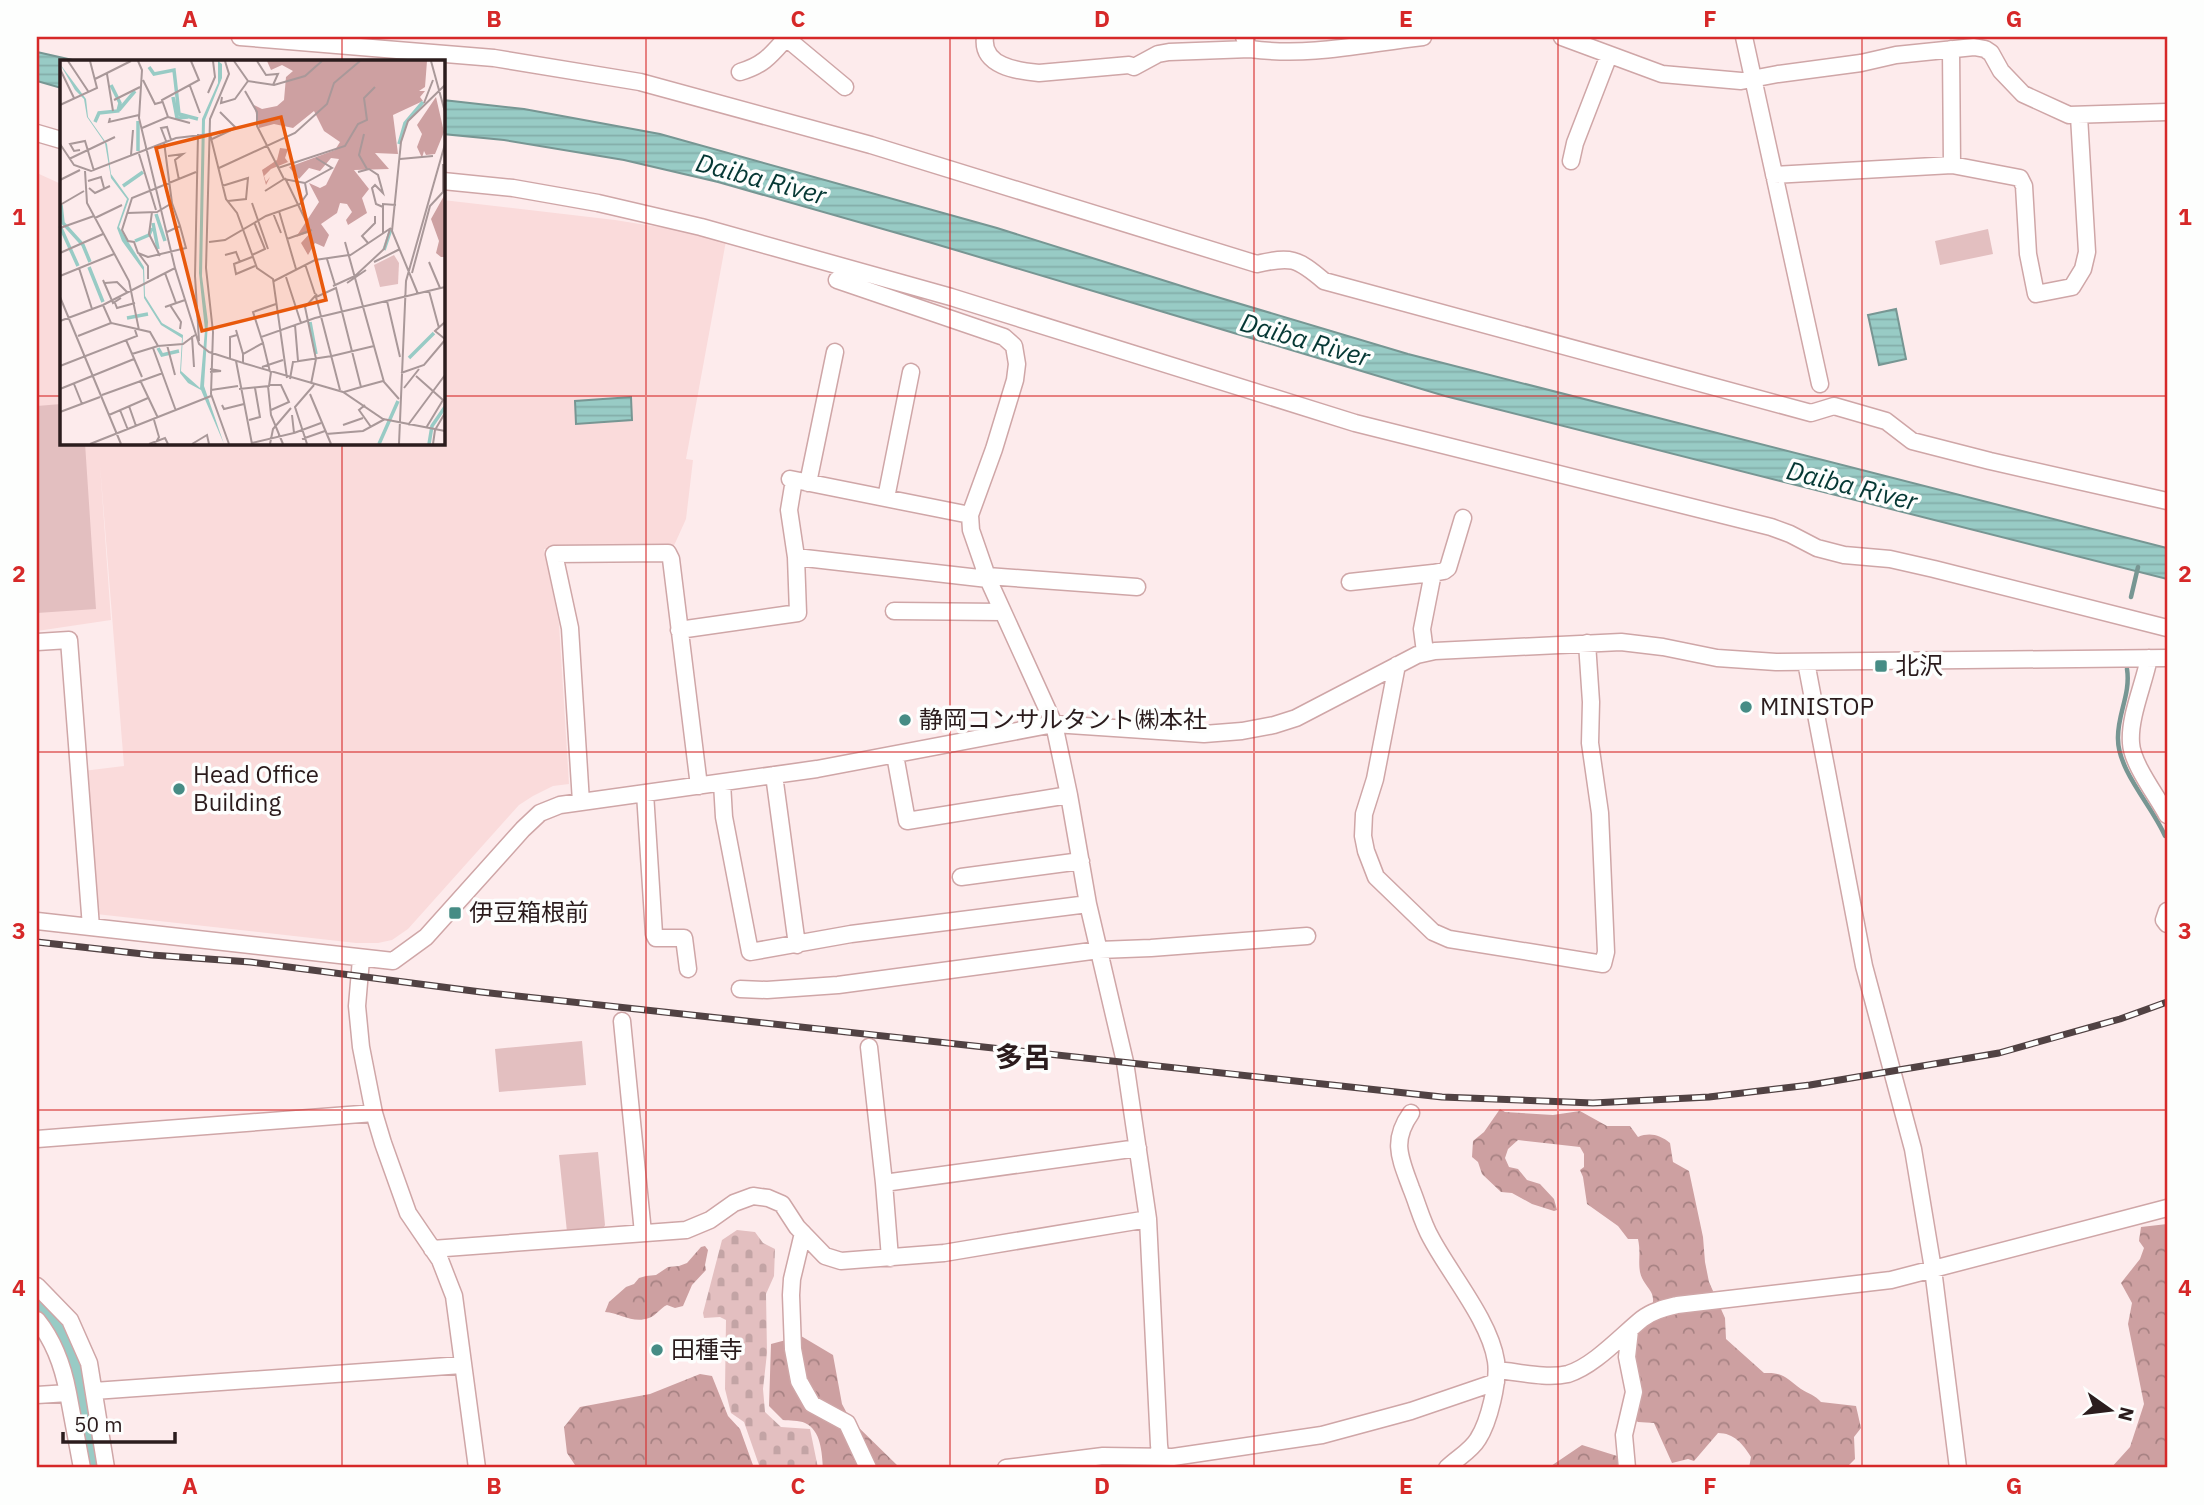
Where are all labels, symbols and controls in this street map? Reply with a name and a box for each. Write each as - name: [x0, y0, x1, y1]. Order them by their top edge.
- text: A: [182, 3, 198, 33]
- text: B: [486, 3, 502, 33]
- text: C: [791, 3, 806, 33]
- text: D: [1094, 3, 1110, 33]
- text: E: [1399, 3, 1413, 33]
- text: F: [1703, 3, 1717, 33]
- text: G: [2006, 3, 2022, 33]
- inset map: [60, 60, 444, 444]
- water label: Daiba River: [692, 144, 832, 212]
- text: 1: [12, 201, 26, 231]
- text: 1: [2178, 201, 2192, 231]
- water label: Daiba River: [1236, 304, 1376, 374]
- water label: Daiba River: [1783, 452, 1923, 518]
- text: 2: [12, 558, 26, 588]
- text: 2: [2178, 558, 2192, 588]
- place label: 北沢: [1895, 649, 1943, 681]
- marker: 北沢: [1873, 658, 1889, 674]
- place label: MINISTOP: [1760, 690, 1874, 722]
- marker: MINISTOP: [1738, 699, 1754, 715]
- place label: 静岡コンサルタント㈱本社: [919, 703, 1207, 735]
- marker: 静岡コンサルタント㈱本社: [897, 712, 913, 728]
- place label: Head Office Building: [193, 758, 319, 818]
- marker: Head Office Building: [171, 781, 187, 797]
- place label: 伊豆箱根前: [469, 896, 589, 928]
- marker: 伊豆箱根前: [447, 905, 463, 921]
- text: 3: [12, 915, 26, 945]
- text: 3: [2178, 915, 2192, 945]
- district label: 多呂: [995, 1038, 1051, 1075]
- text: 4: [12, 1272, 26, 1302]
- text: 4: [2178, 1272, 2192, 1302]
- place label: 田種寺: [671, 1333, 743, 1365]
- marker: 田種寺: [649, 1342, 665, 1358]
- north arrow: [2074, 1376, 2144, 1446]
- scale bar: [63, 1400, 175, 1444]
- text: N: [2113, 1405, 2140, 1424]
- text: 50 m: [74, 1410, 123, 1438]
- text: A: [182, 1470, 198, 1500]
- text: B: [486, 1470, 502, 1500]
- text: C: [791, 1470, 806, 1500]
- text: D: [1094, 1470, 1110, 1500]
- text: E: [1399, 1470, 1413, 1500]
- text: F: [1703, 1470, 1717, 1500]
- text: G: [2006, 1470, 2022, 1500]

